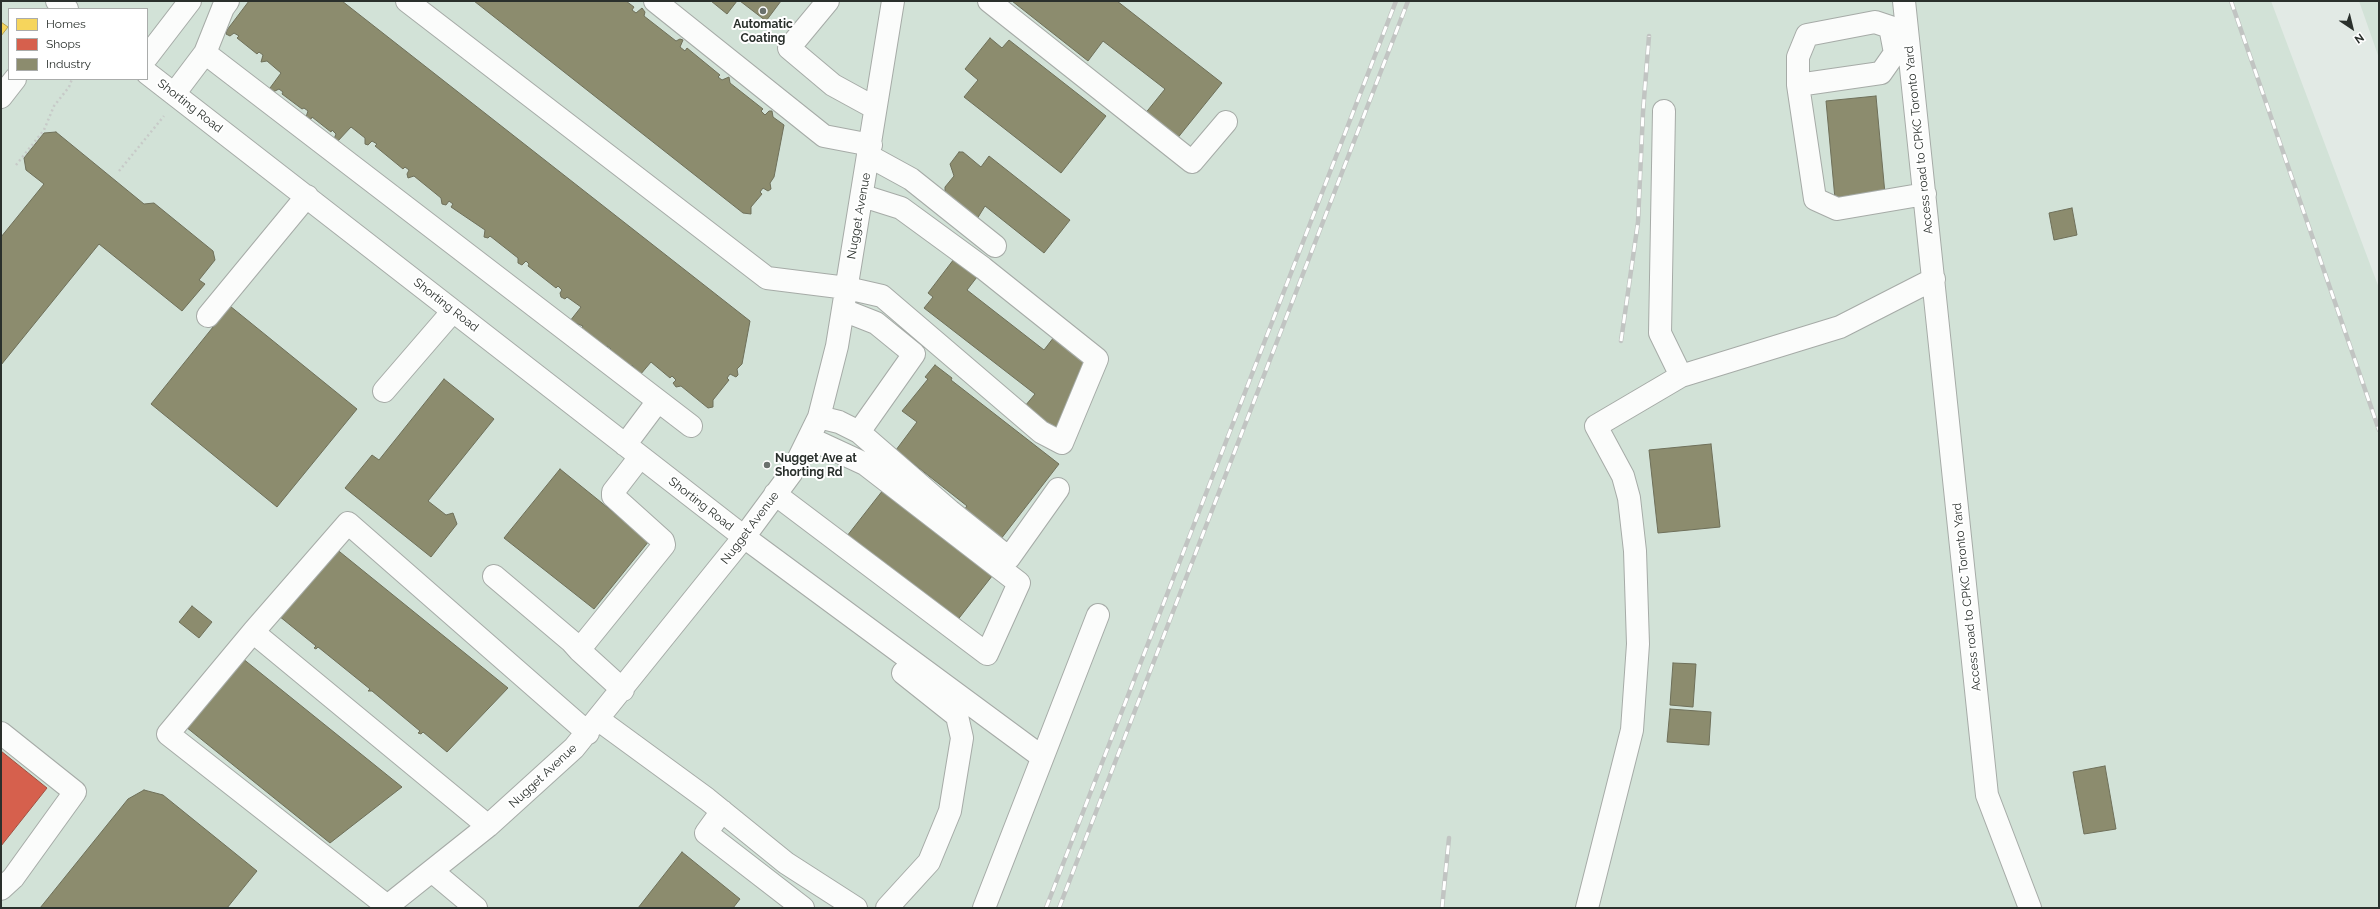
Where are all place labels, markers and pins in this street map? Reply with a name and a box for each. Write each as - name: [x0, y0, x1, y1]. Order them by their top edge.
- marker: Automatic Coating: [758, 6, 768, 16]
- place label: Automatic Coating: [733, 17, 793, 45]
- place label: Nugget Ave at Shorting Rd: [775, 451, 857, 479]
- marker: Nugget Ave at Shorting Rd: [762, 460, 772, 470]

